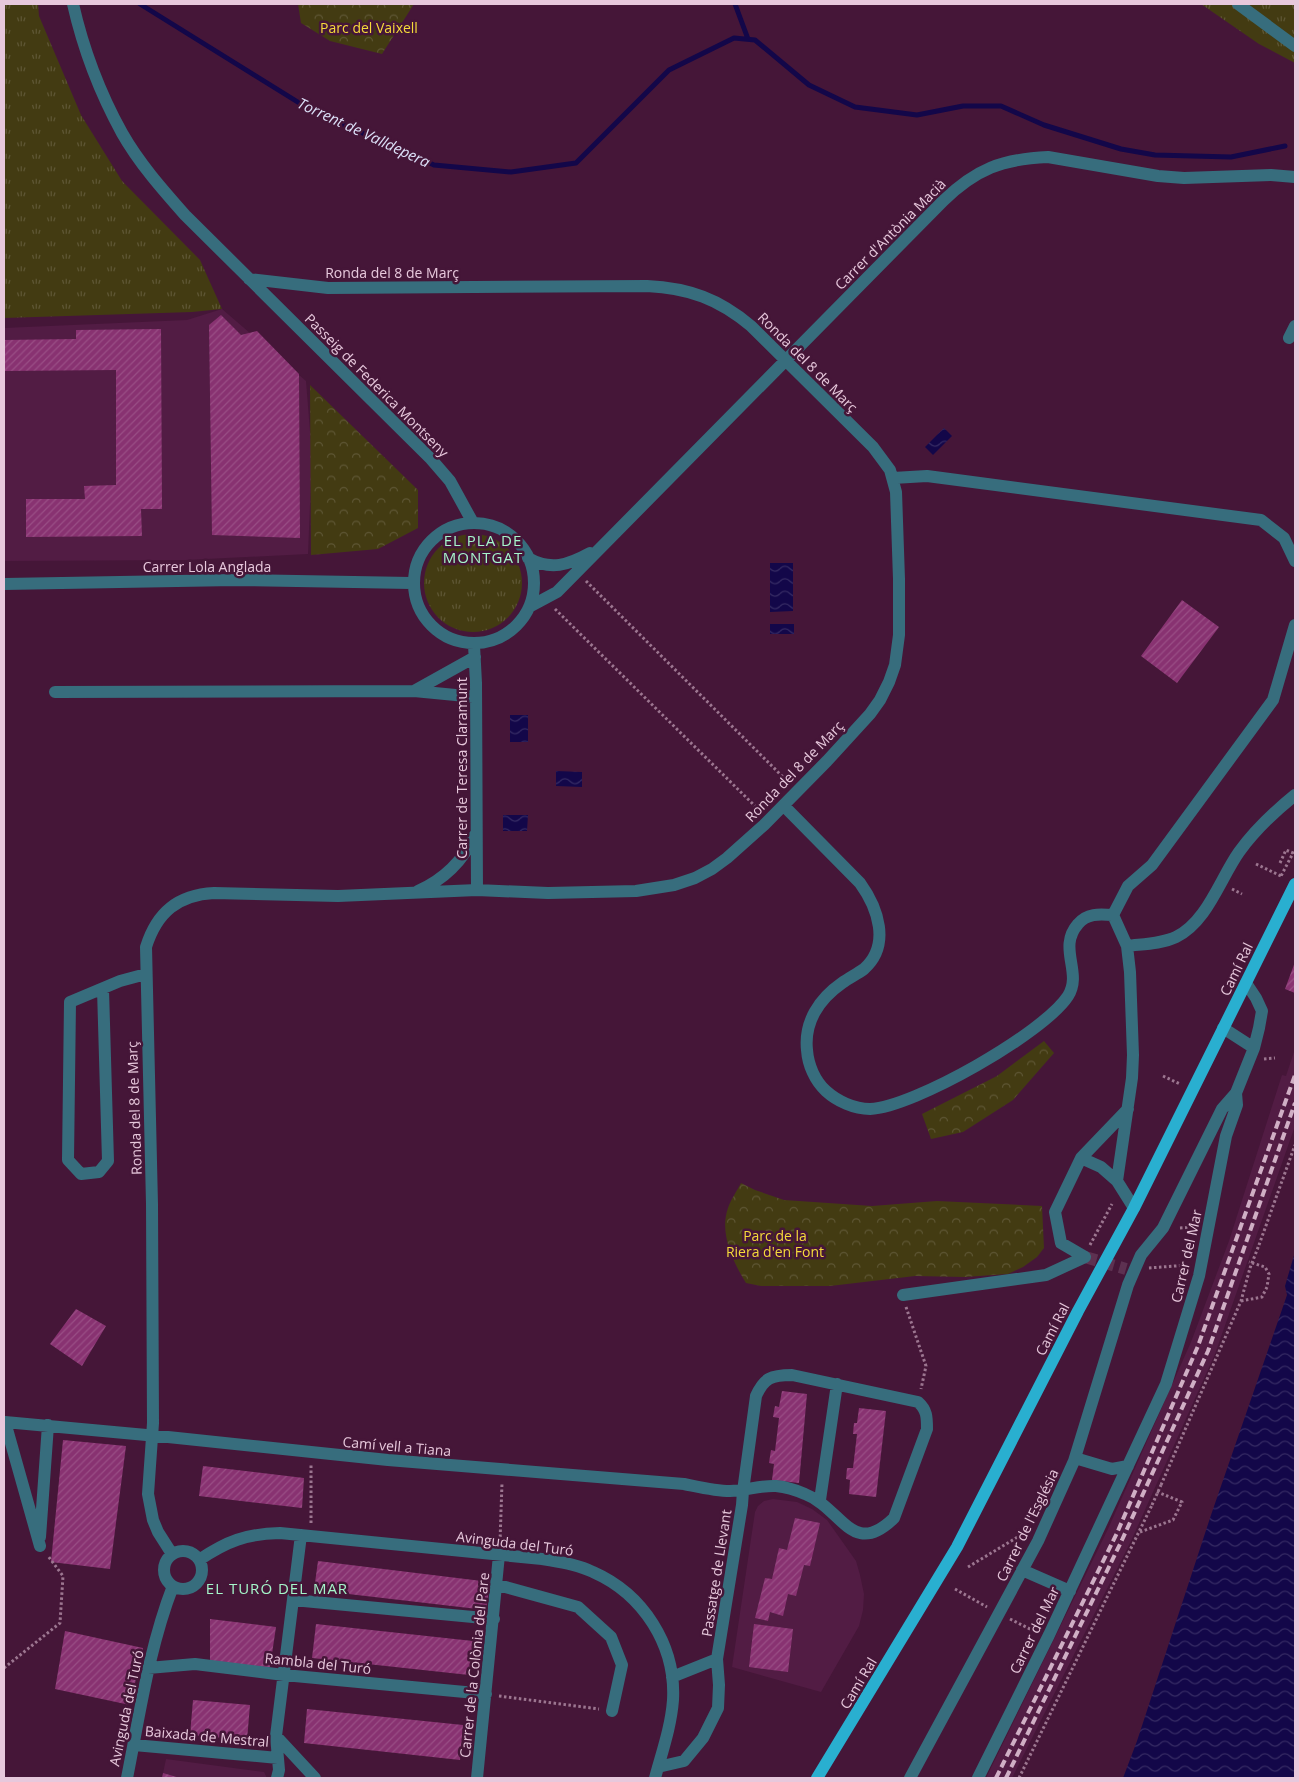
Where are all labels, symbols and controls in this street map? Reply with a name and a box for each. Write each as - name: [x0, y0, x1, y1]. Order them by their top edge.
- park label: Parc del Vaixell: [320, 18, 418, 37]
- water label: Torrent de Valldepera: [295, 93, 434, 172]
- street label: Carrer d'Antònia Macià: [830, 174, 950, 294]
- street label: Ronda del 8 de Març: [325, 263, 459, 282]
- street label: Ronda del 8 de Març: [754, 308, 862, 416]
- street label: Passeig de Federica Montseny: [301, 309, 454, 462]
- district label: EL PLA DE MONTGAT: [443, 530, 523, 567]
- street label: Carrer Lola Anglada: [143, 557, 271, 576]
- street label: Carrer de Teresa Claramunt: [452, 677, 471, 859]
- street label: Ronda del 8 de Març: [741, 716, 847, 826]
- street label: Camí Ral: [1215, 939, 1257, 999]
- street label: Ronda del 8 de Març: [122, 1041, 146, 1175]
- street label: Carrer del Mar: [1166, 1207, 1206, 1304]
- park label: Parc de la Riera d'en Font: [726, 1226, 824, 1261]
- street label: Camí Ral: [1031, 1299, 1073, 1359]
- street label: Camí vell a Tiana: [342, 1432, 452, 1460]
- street label: Carrer de l'Església: [991, 1465, 1063, 1585]
- street label: Passatge de Llevant: [697, 1508, 735, 1638]
- street label: Avinguda del Turó: [455, 1526, 575, 1560]
- street label: Carrer de la Colònia del Pare: [455, 1571, 493, 1759]
- district label: EL TURÓ DEL MAR: [206, 1578, 348, 1598]
- street label: Carrer del Mar: [1005, 1583, 1063, 1677]
- street label: Avinguda del Turó: [104, 1648, 148, 1768]
- street label: Rambla del Turó: [264, 1648, 372, 1678]
- street label: Camí Ral: [835, 1654, 881, 1712]
- street label: Baixada de Mestral: [144, 1721, 270, 1751]

